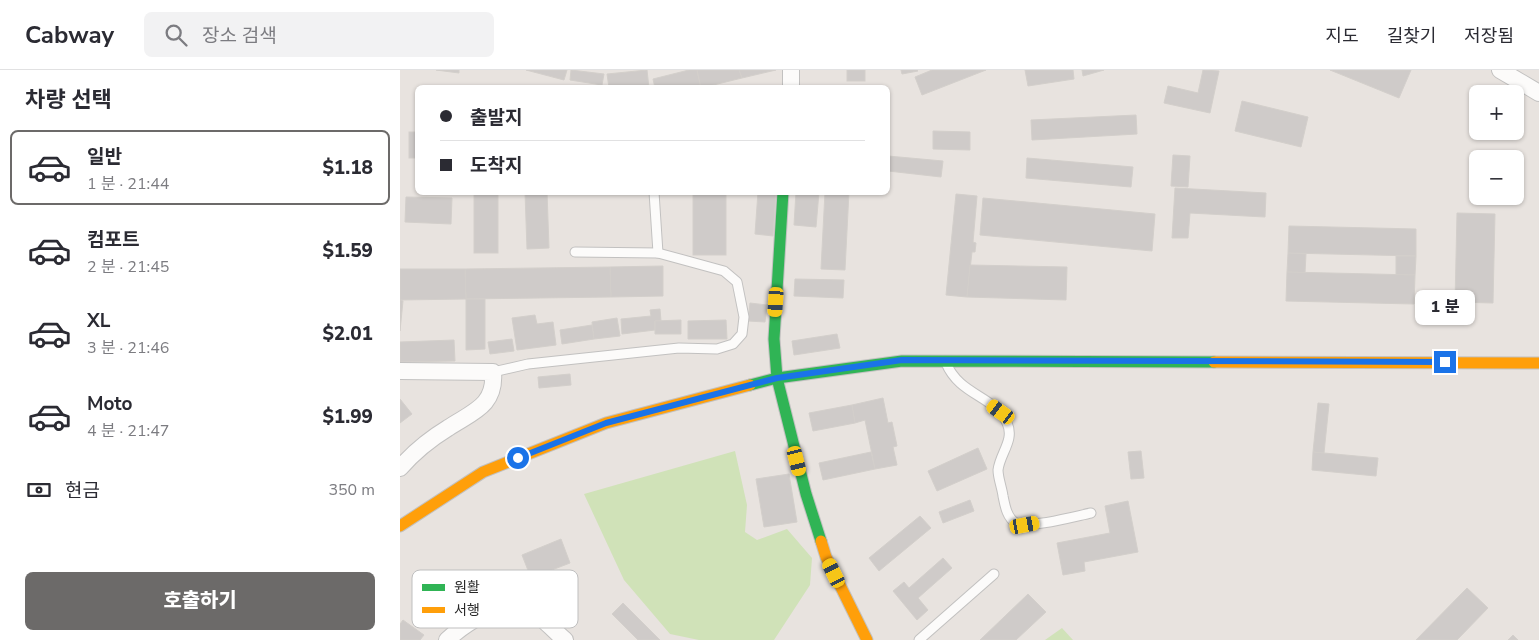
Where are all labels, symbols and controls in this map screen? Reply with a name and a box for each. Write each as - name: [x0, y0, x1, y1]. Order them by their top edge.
- search box: [144, 12, 494, 57]
- text: Cabway: [25, 19, 114, 51]
- icon: search: [162, 21, 190, 49]
- text: 장소 검색: [202, 23, 277, 49]
- text: 지도: [1326, 24, 1359, 48]
- text: 길찾기: [1387, 24, 1436, 48]
- text: 저장됨: [1464, 24, 1514, 48]
- text: 차량 선택: [25, 85, 112, 115]
- map controls: [1469, 85, 1524, 205]
- button: +: [1469, 85, 1524, 140]
- text: 출발지: [470, 105, 522, 131]
- text: 일반: [87, 144, 122, 170]
- icon: car: [27, 145, 72, 190]
- button: −: [1469, 150, 1524, 205]
- text: 도착지: [470, 153, 522, 179]
- text: $1.18: [322, 155, 373, 181]
- text: 1 분 · 21:44: [87, 173, 169, 195]
- text: 컴포트: [87, 227, 139, 253]
- icon: car: [27, 228, 72, 273]
- text: $1.59: [322, 238, 373, 264]
- text: 2 분 · 21:45: [87, 256, 169, 278]
- car: [767, 287, 784, 317]
- callout: 1 분: [1415, 290, 1475, 324]
- text: 1 분: [1431, 296, 1459, 318]
- text: XL: [87, 308, 110, 334]
- icon: car: [27, 311, 72, 356]
- text: $2.01: [322, 321, 373, 347]
- text: 3 분 · 21:46: [87, 337, 169, 359]
- route end: [1434, 351, 1456, 373]
- text: Moto: [87, 391, 133, 417]
- icon: car: [27, 394, 72, 439]
- car: [984, 397, 1017, 427]
- text: $1.99: [322, 404, 373, 430]
- text: 4 분 · 21:47: [87, 420, 169, 442]
- car: [786, 445, 807, 477]
- route start: [507, 447, 529, 469]
- icon: cash: [25, 476, 53, 504]
- text: 현금: [65, 478, 100, 504]
- text: 350 m: [328, 479, 375, 501]
- car: [1008, 515, 1041, 535]
- car: [820, 556, 847, 590]
- legend: [412, 570, 578, 628]
- button: 호출하기: [25, 572, 375, 630]
- text: 원활: [454, 578, 480, 597]
- text: 서행: [454, 601, 480, 620]

